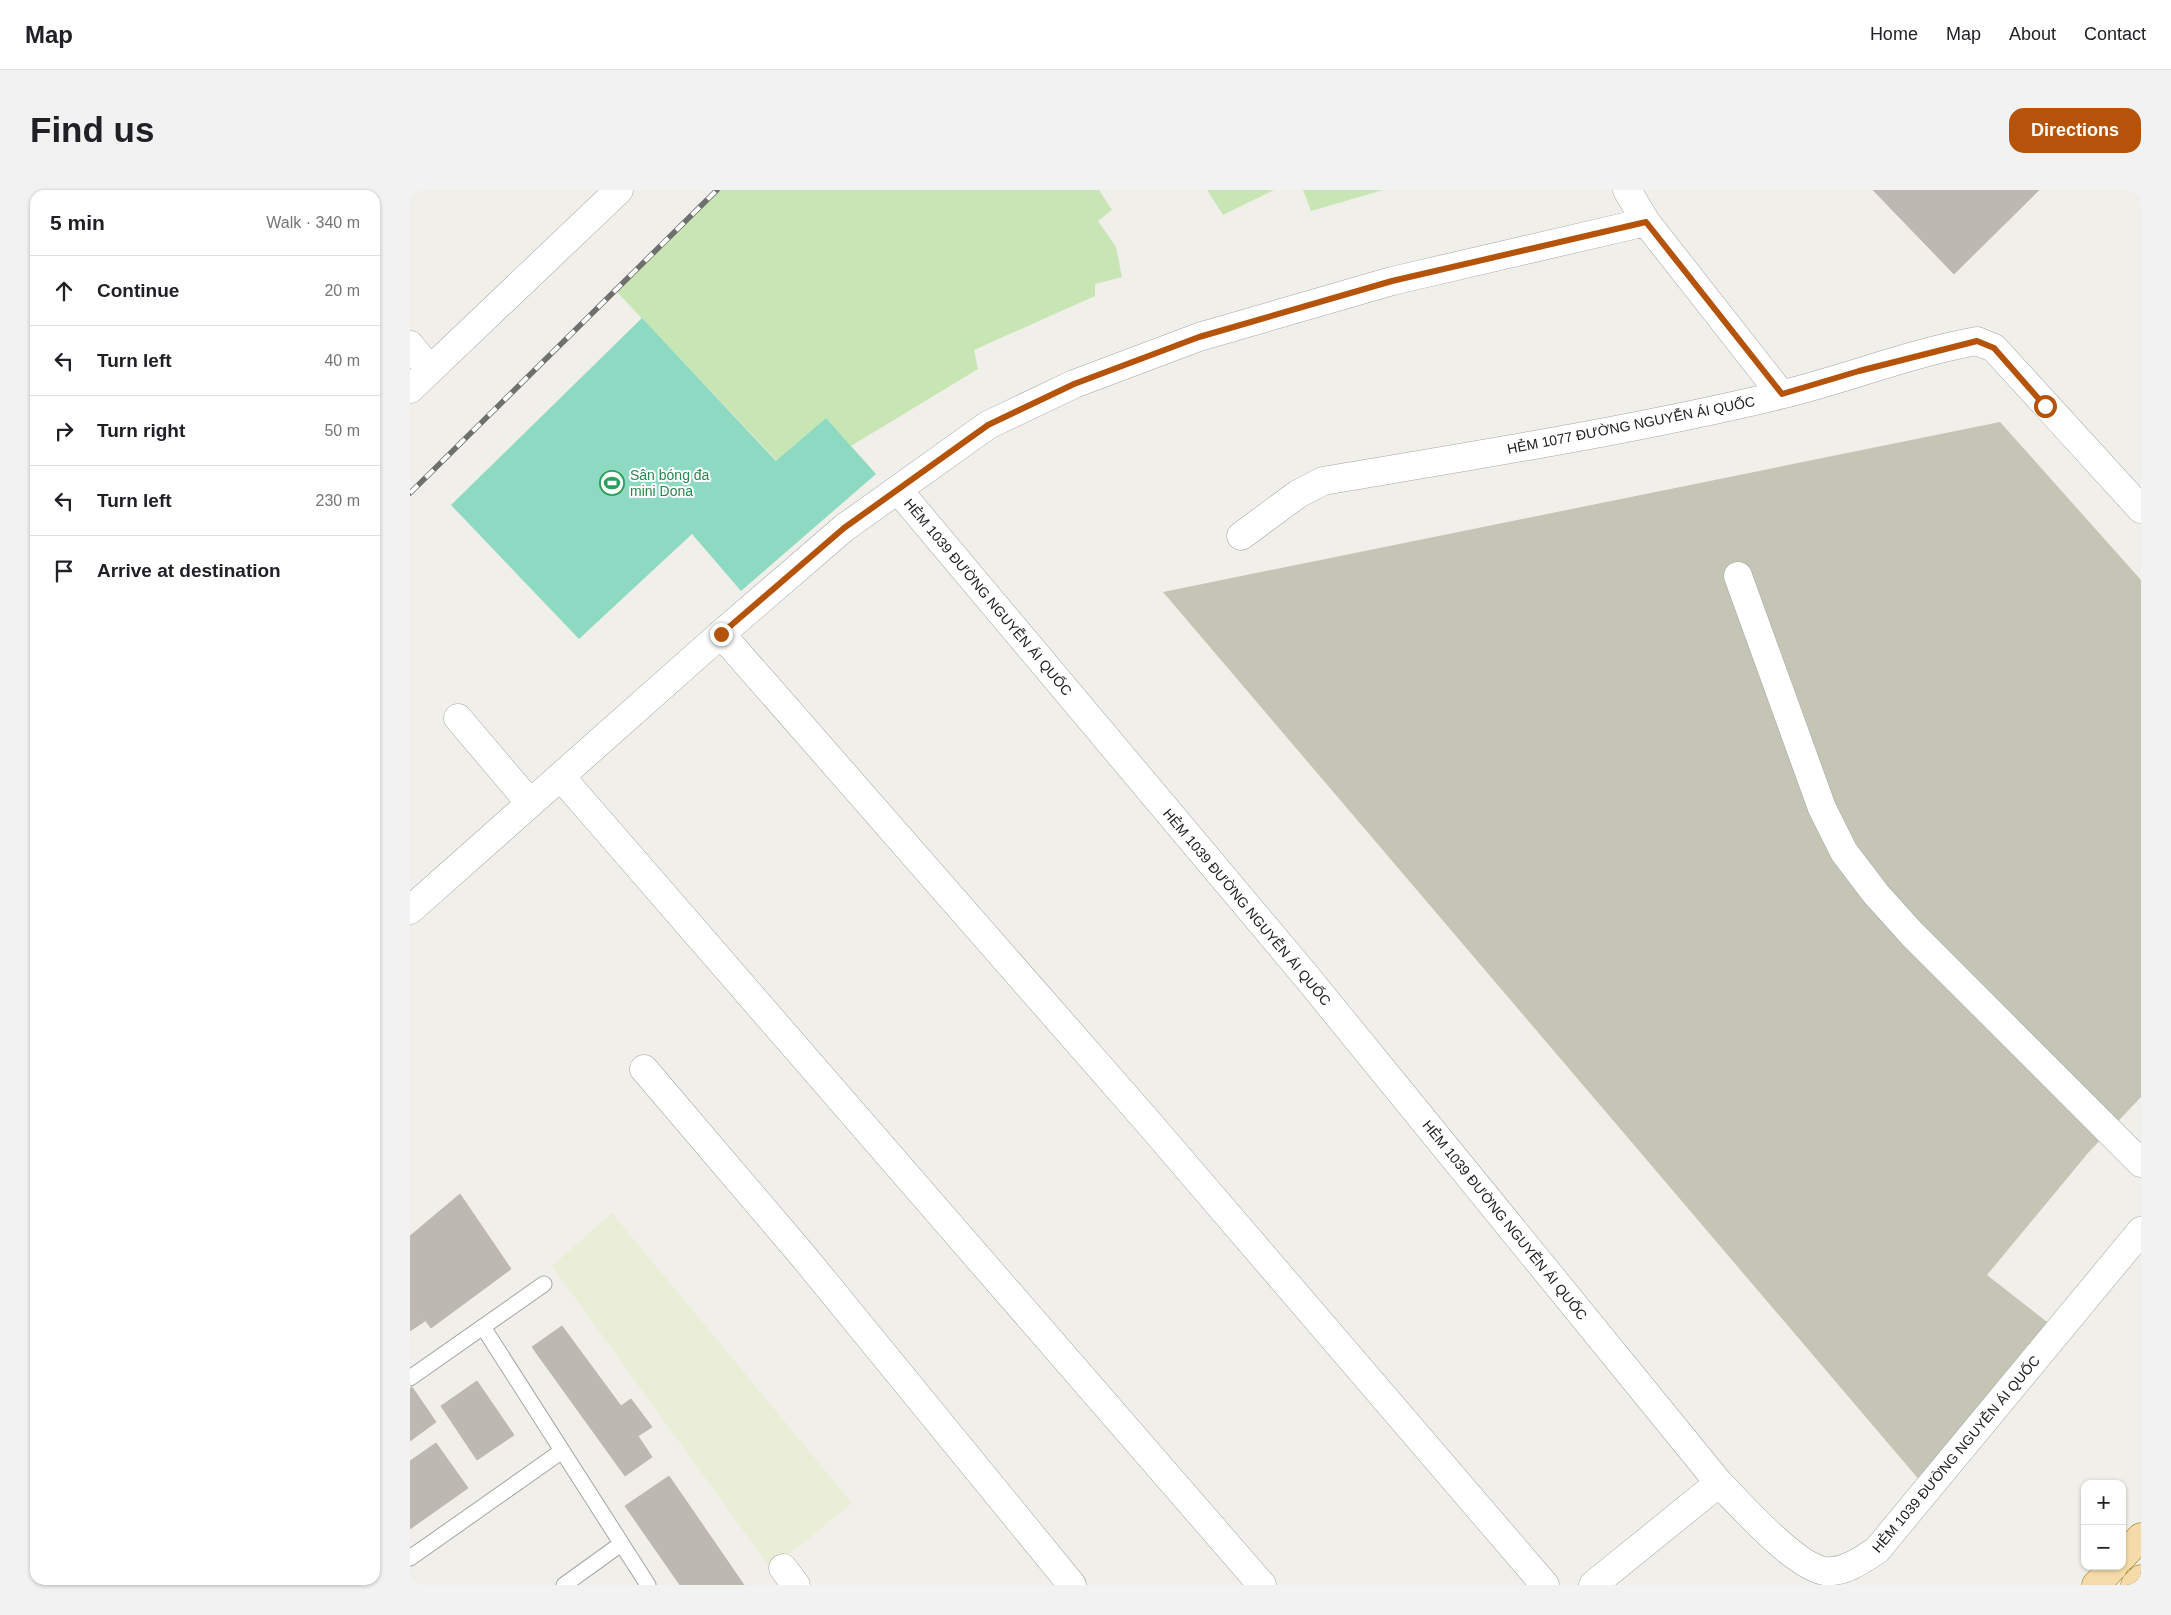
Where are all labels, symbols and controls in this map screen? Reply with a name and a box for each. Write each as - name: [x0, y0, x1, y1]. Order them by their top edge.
- text: Map: [25, 21, 73, 48]
- text: Home: [1870, 24, 1918, 44]
- text: Map: [1946, 24, 1981, 44]
- text: About: [2009, 24, 2056, 44]
- text: Contact: [2084, 24, 2146, 44]
- button: Directions: [2009, 108, 2141, 153]
- text: Find us: [30, 110, 154, 149]
- text: 5 min: [50, 211, 105, 234]
- text: Walk · 340 m: [266, 214, 360, 231]
- icon: ahead: [50, 277, 78, 305]
- text: Continue: [97, 280, 179, 301]
- text: 20 m: [324, 282, 360, 299]
- icon: left: [50, 347, 78, 375]
- text: Turn left: [97, 350, 172, 371]
- text: 40 m: [324, 352, 360, 369]
- street label: HẺM 1077 ĐƯỜNG NGUYỄN ÁI QUỐC: [1506, 392, 1756, 457]
- route start: [2034, 395, 2057, 418]
- icon: right: [50, 417, 78, 445]
- text: Turn right: [97, 420, 185, 441]
- text: 50 m: [324, 422, 360, 439]
- place label: Sân bóng đa mini Dona: [630, 467, 710, 499]
- sports icon: Sân bóng đa mini Dona: [599, 470, 625, 496]
- icon: left: [50, 487, 78, 515]
- text: Turn left: [97, 490, 172, 511]
- text: 230 m: [316, 492, 360, 509]
- street label: HẺM 1039 ĐƯỜNG NGUYỄN ÁI QUỐC: [901, 495, 1076, 699]
- icon: arrive: [50, 557, 78, 585]
- text: Arrive at destination: [97, 560, 281, 581]
- route end: [710, 623, 733, 646]
- street label: HẺM 1039 ĐƯỜNG NGUYỄN ÁI QUỐC: [1160, 805, 1335, 1009]
- street label: HẺM 1039 ĐƯỜNG NGUYỄN ÁI QUỐC: [1420, 1116, 1591, 1323]
- street label: HẺM 1039 ĐƯỜNG NGUYỄN ÁI QUỐC: [1868, 1352, 2043, 1556]
- map controls: [2081, 1480, 2126, 1570]
- button: +: [2081, 1480, 2126, 1525]
- button: −: [2081, 1525, 2126, 1570]

